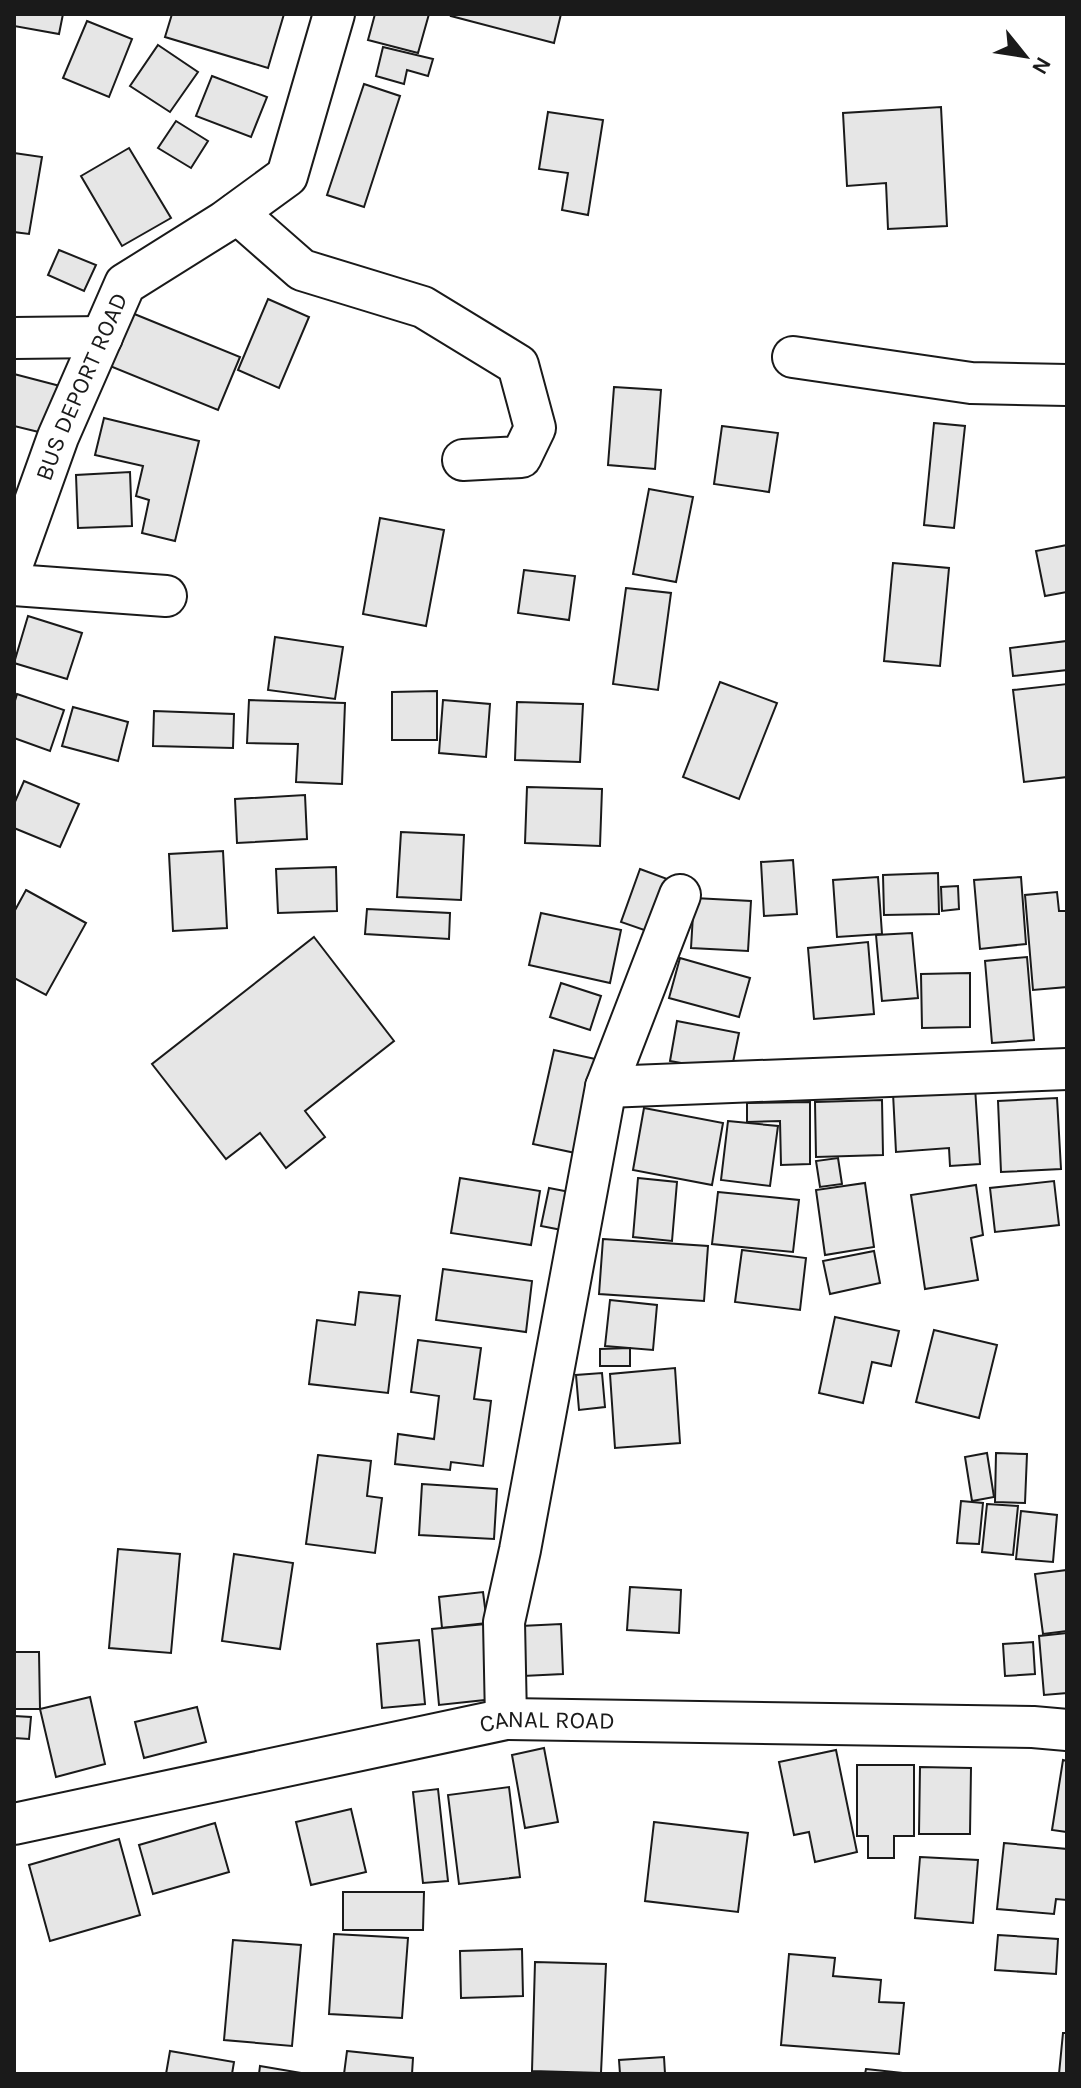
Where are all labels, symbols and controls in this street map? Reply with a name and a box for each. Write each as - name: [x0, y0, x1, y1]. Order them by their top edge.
- north arrow: [985, 16, 1065, 96]
- text: N: [1026, 52, 1057, 79]
- street label: BUS DEPORT ROAD: [30, 288, 133, 484]
- street label: CANAL ROAD: [477, 1705, 615, 1738]

